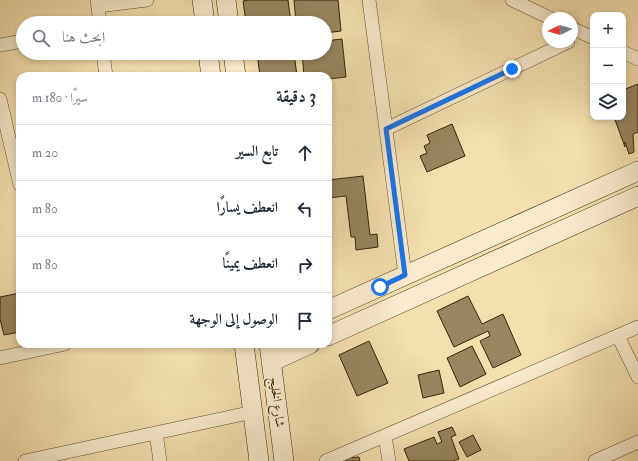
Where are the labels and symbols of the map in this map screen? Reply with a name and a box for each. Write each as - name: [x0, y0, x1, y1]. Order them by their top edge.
- north arrow: [542, 12, 578, 48]
- route end: [503, 60, 521, 78]
- route start: [371, 278, 389, 296]
- street label: شارع الخليج: [263, 376, 288, 428]

